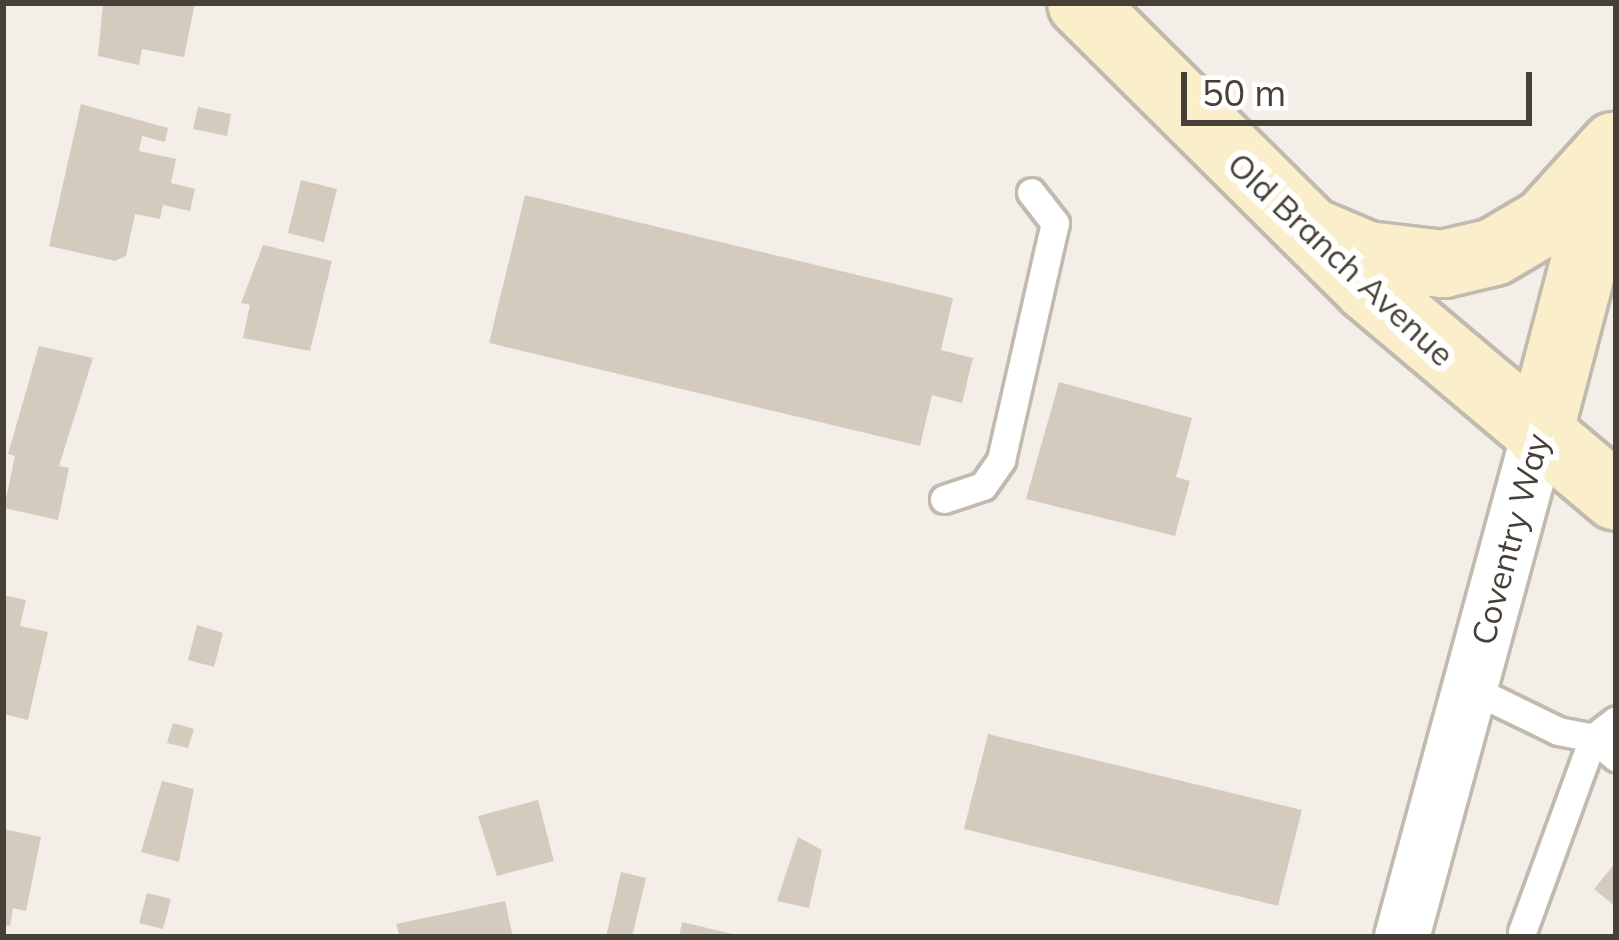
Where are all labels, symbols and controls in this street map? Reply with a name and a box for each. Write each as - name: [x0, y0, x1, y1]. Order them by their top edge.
- scale bar: [1187, 48, 1538, 122]
- text: 50 m: [1202, 70, 1286, 115]
- street label: Old Branch Avenue: [1220, 144, 1462, 374]
- street label: Coventry Way: [1463, 429, 1557, 649]

